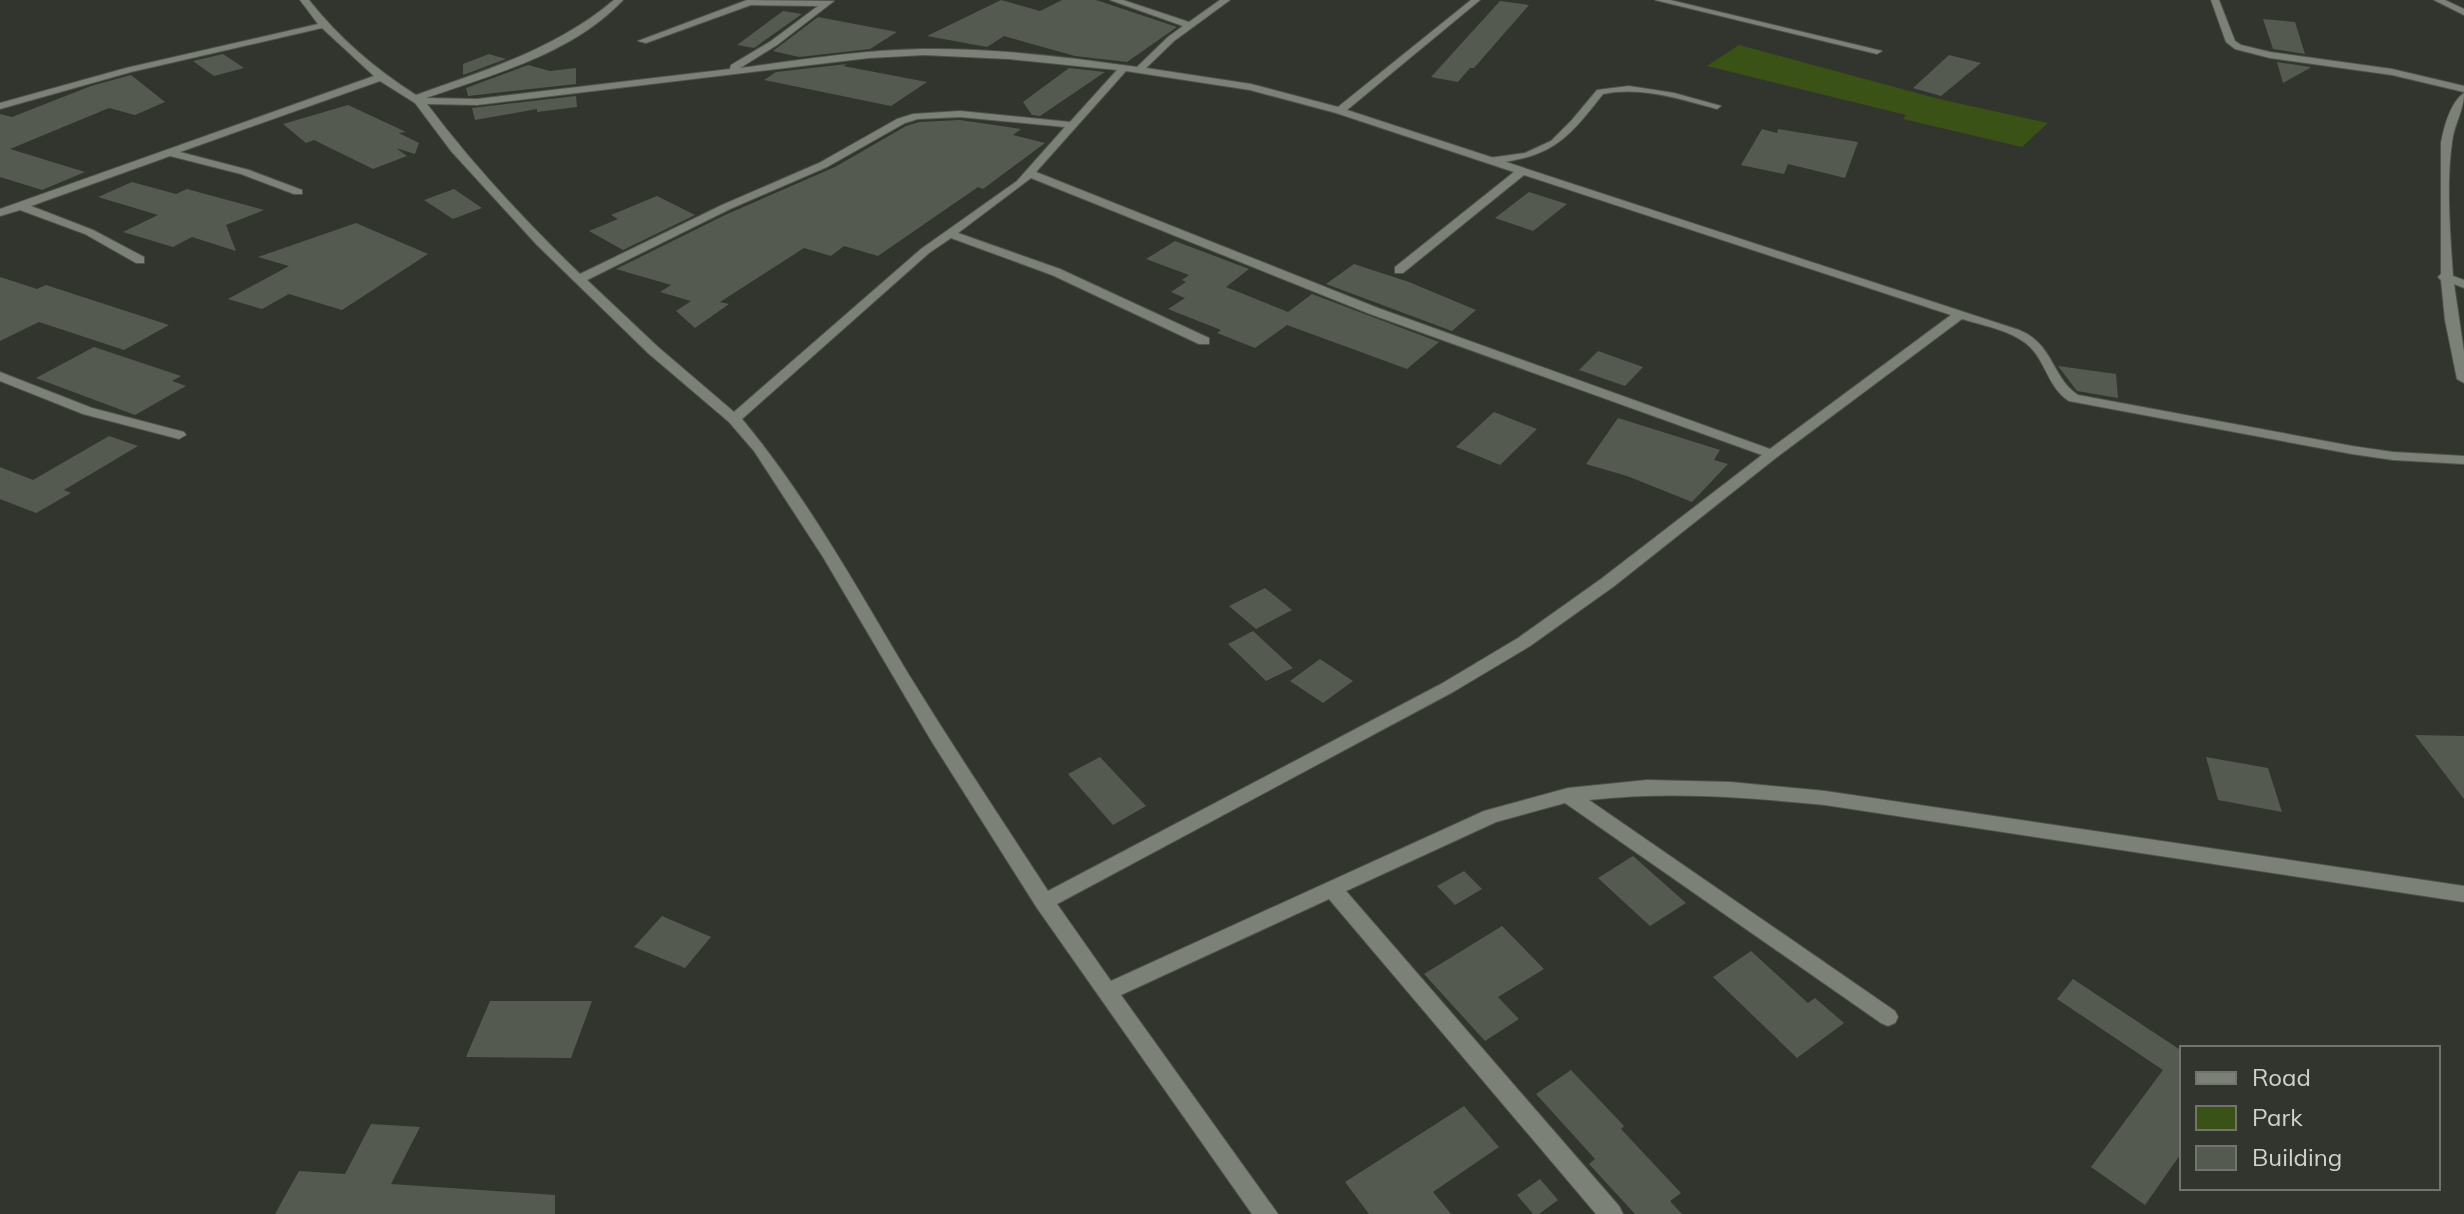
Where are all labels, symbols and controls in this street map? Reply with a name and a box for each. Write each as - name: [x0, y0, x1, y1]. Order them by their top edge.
- legend: [2180, 1046, 2440, 1190]
- text: Road: [2252, 1062, 2311, 1092]
- text: Park: [2252, 1102, 2303, 1132]
- text: Building: [2252, 1142, 2342, 1172]

